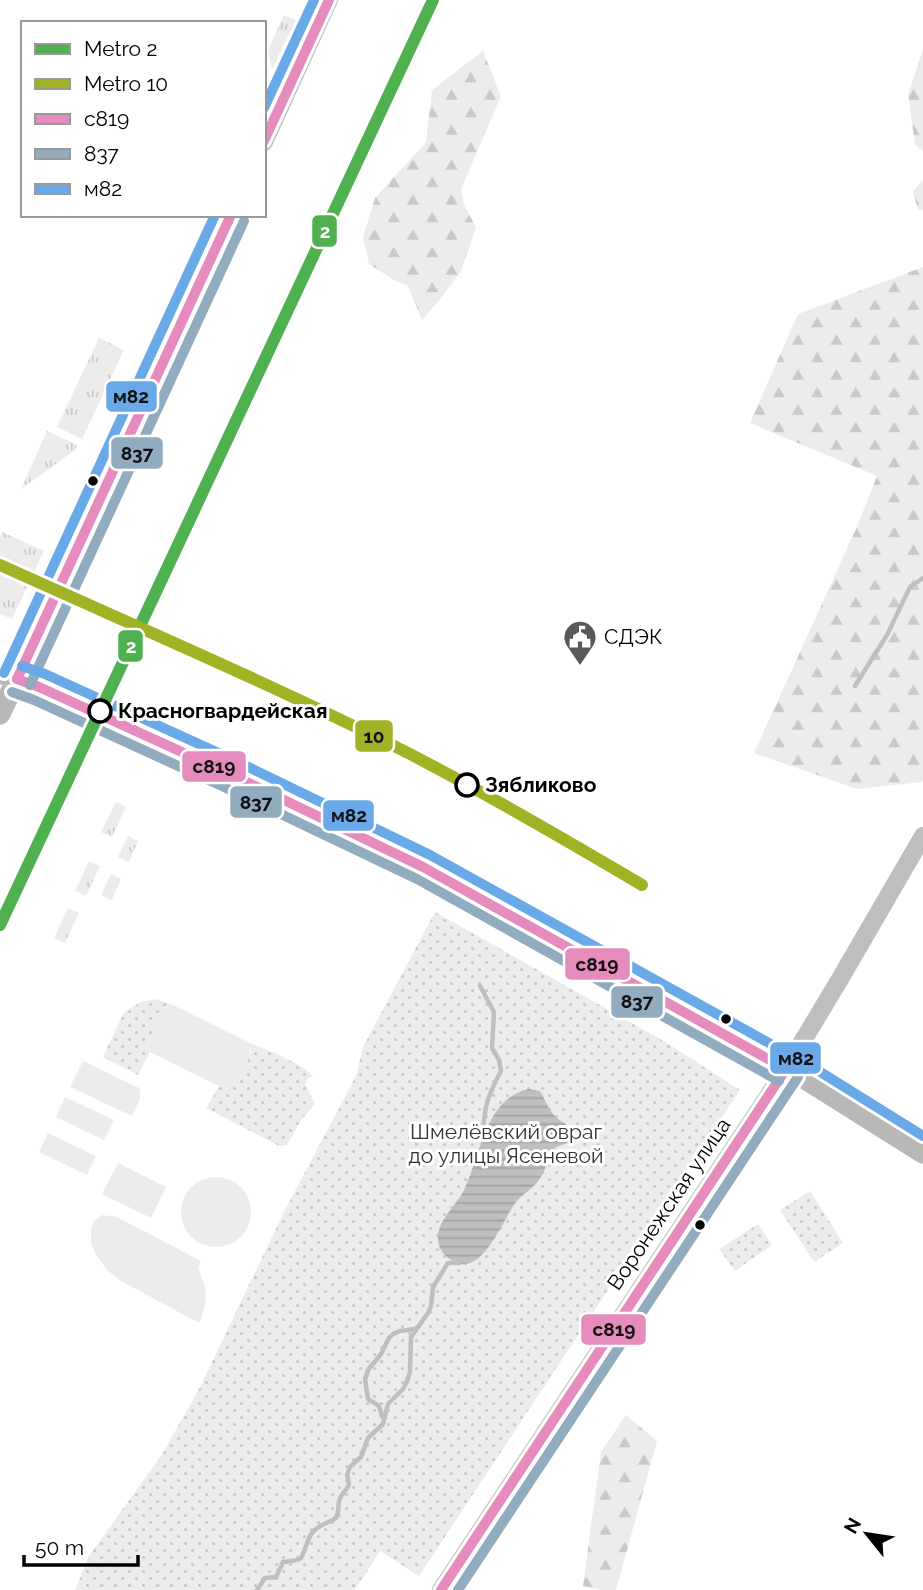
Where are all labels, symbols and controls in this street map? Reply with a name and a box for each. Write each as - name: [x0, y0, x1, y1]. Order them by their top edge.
- legend: [21, 21, 266, 217]
- text: Metro 2: [84, 36, 157, 61]
- text: Metro 10: [84, 71, 168, 96]
- text: с819: [84, 106, 129, 131]
- text: 837: [84, 141, 120, 166]
- text: м82: [84, 176, 122, 201]
- line badge: 2: [311, 214, 338, 248]
- text: 2: [320, 220, 330, 242]
- line badge: м82: [105, 380, 158, 413]
- text: м82: [113, 385, 149, 407]
- line badge: 837: [110, 436, 164, 470]
- text: 837: [121, 442, 154, 464]
- unlabelled marker: [86, 474, 100, 488]
- public building icon: СДЭК: [561, 618, 599, 667]
- place label: СДЭК: [604, 624, 662, 649]
- line badge: 2: [117, 629, 144, 663]
- text: 2: [126, 635, 136, 657]
- place label: Красногвардейская: [118, 698, 327, 723]
- marker: Красногвардейская: [88, 699, 112, 723]
- line badge: 10: [354, 719, 394, 753]
- text: 10: [363, 725, 385, 747]
- line badge: с819: [181, 750, 247, 783]
- text: с819: [193, 755, 235, 777]
- place label: Зябликово: [485, 772, 597, 797]
- marker: Зябликово: [455, 773, 479, 797]
- line badge: 837: [229, 785, 283, 819]
- text: 837: [240, 791, 273, 813]
- line badge: м82: [322, 799, 375, 832]
- text: м82: [331, 804, 367, 826]
- line badge: с819: [564, 947, 631, 981]
- text: с819: [576, 953, 618, 975]
- line badge: 837: [610, 985, 664, 1019]
- text: 837: [621, 990, 654, 1012]
- unlabelled marker: [719, 1012, 733, 1026]
- line badge: м82: [769, 1041, 822, 1075]
- text: м82: [778, 1047, 814, 1069]
- street label: Воронежская улица: [602, 1113, 735, 1294]
- park label: Шмелёвский овраг до улицы Ясеневой: [409, 1119, 603, 1168]
- unlabelled marker: [693, 1218, 707, 1232]
- line badge: с819: [580, 1313, 647, 1346]
- text: с819: [593, 1318, 635, 1340]
- north arrow: [832, 1499, 902, 1569]
- text: N: [839, 1514, 865, 1537]
- scale bar: [24, 1524, 138, 1568]
- text: 50 m: [35, 1535, 84, 1560]

